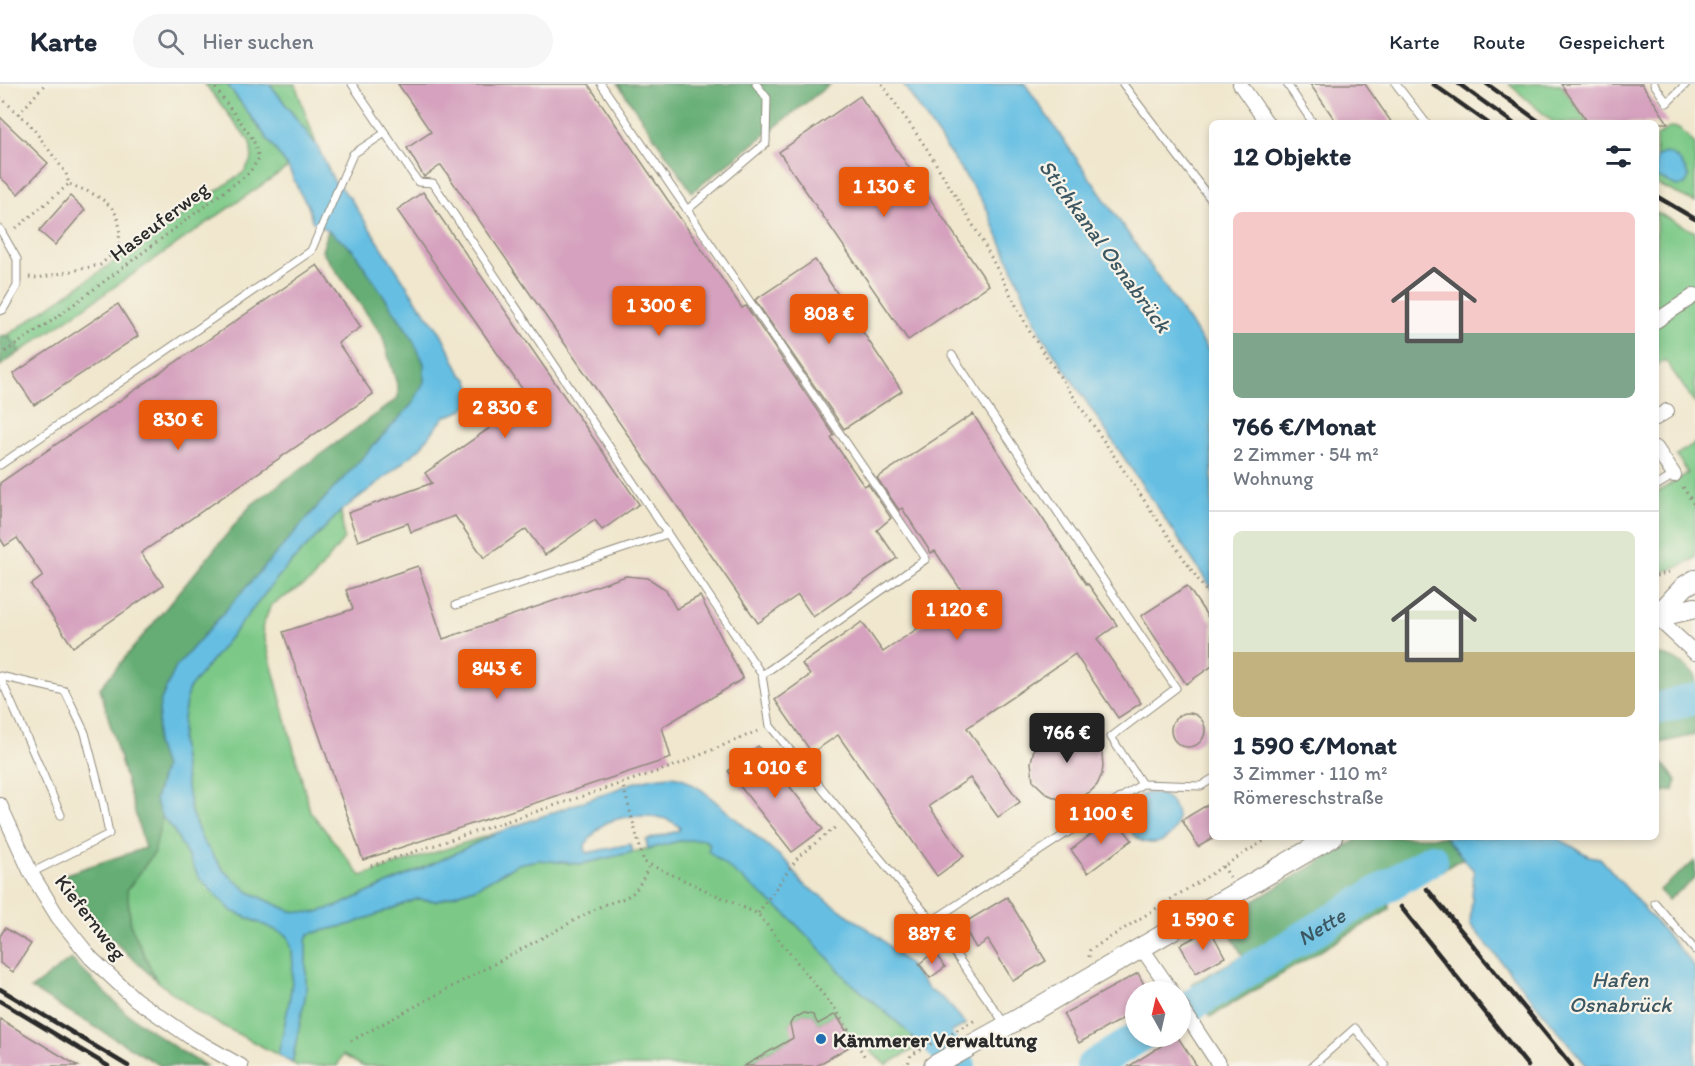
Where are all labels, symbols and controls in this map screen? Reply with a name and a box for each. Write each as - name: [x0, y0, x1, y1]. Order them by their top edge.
- search box: [133, 14, 553, 68]
- text: Karte: [30, 24, 97, 58]
- icon: search: [154, 25, 187, 58]
- text: Hier suchen: [202, 28, 314, 55]
- text: Karte: [1389, 29, 1440, 54]
- text: Route: [1473, 29, 1526, 54]
- text: Gespeichert: [1559, 29, 1665, 54]
- text: 12 Objekte: [1233, 140, 1351, 172]
- icon: filters: [1602, 140, 1635, 173]
- water label: Stichkanal Osnabrück: [1033, 154, 1178, 339]
- pin: 1 130 €: [829, 167, 939, 218]
- text: 1 130 €: [853, 174, 915, 198]
- street label: Haseuferweg: [104, 175, 214, 266]
- icon: home: [1380, 251, 1488, 359]
- pin: 1 300 €: [604, 286, 714, 337]
- text: 1 300 €: [626, 293, 692, 317]
- pin: 808 €: [787, 294, 871, 345]
- text: 808 €: [804, 301, 854, 325]
- pin: 2 830 €: [450, 388, 560, 439]
- text: 2 830 €: [472, 395, 538, 419]
- pin: 830 €: [136, 400, 220, 451]
- text: 830 €: [153, 407, 203, 431]
- text: 766 €/Monat: [1233, 410, 1376, 442]
- text: 2 Zimmer · 54 m²: [1233, 442, 1379, 466]
- text: Wohnung: [1233, 466, 1314, 490]
- icon: home: [1380, 570, 1488, 678]
- pin: 1 120 €: [902, 590, 1012, 641]
- text: 1 120 €: [926, 597, 988, 621]
- pin: 843 €: [455, 649, 539, 700]
- text: 843 €: [472, 656, 522, 680]
- pin: 766 €: [1025, 713, 1109, 764]
- text: 766 €: [1044, 720, 1091, 744]
- text: 1 590 €/Monat: [1233, 729, 1397, 761]
- pin: 1 010 €: [720, 748, 830, 799]
- text: 1 010 €: [743, 755, 807, 779]
- text: 3 Zimmer · 110 m²: [1233, 761, 1388, 785]
- text: Römereschstraße: [1233, 785, 1383, 809]
- pin: 1 100 €: [1046, 794, 1156, 845]
- text: 1 100 €: [1069, 801, 1133, 825]
- street label: Kiefernweg: [50, 869, 132, 965]
- pin: 1 590 €: [1148, 900, 1258, 951]
- water label: Nette: [1292, 901, 1351, 951]
- text: 1 590 €: [1172, 907, 1234, 931]
- pin: 887 €: [890, 914, 974, 965]
- text: 887 €: [908, 921, 956, 945]
- water label: Hafen Osnabrück: [1569, 966, 1673, 1018]
- north arrow: [1125, 981, 1191, 1047]
- map controls: [1125, 981, 1191, 1047]
- place label: Kämmerer Verwaltung: [833, 1027, 1038, 1053]
- marker: Kämmerer Verwaltung: [814, 1032, 828, 1046]

